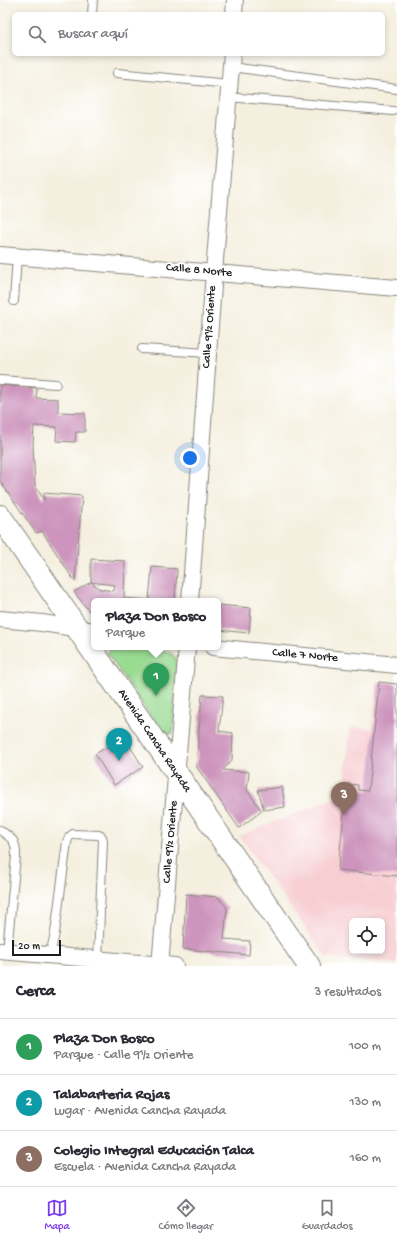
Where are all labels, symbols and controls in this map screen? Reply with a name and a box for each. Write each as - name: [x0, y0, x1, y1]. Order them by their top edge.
- search box: [12, 12, 385, 56]
- icon: search: [26, 23, 48, 45]
- text: Buscar aquí: [58, 25, 128, 43]
- street label: Calle 8 Norte: [165, 261, 233, 281]
- street label: Calle 9½ Oriente: [200, 284, 220, 369]
- your location: [180, 448, 200, 468]
- popup: [91, 598, 221, 650]
- text: Plaza Don Bosco: [106, 608, 206, 626]
- text: Parque: [106, 626, 145, 641]
- street label: Calle 7 Norte: [272, 646, 339, 666]
- pin: 1: [143, 663, 169, 696]
- street label: Avenida Cancha Rayada: [114, 687, 194, 796]
- pin: 2: [106, 728, 132, 761]
- pin: 3: [331, 782, 357, 815]
- street label: Calle 9½ Oriente: [160, 799, 182, 884]
- map controls: [349, 918, 385, 954]
- button: locate: [349, 918, 385, 954]
- scale bar: [12, 938, 61, 957]
- text: 20 m: [18, 941, 40, 953]
- text: Cerca: [16, 982, 55, 1002]
- text: 3 resultados: [314, 985, 381, 1000]
- text: Plaza Don Bosco: [54, 1030, 155, 1048]
- text: 1: [26, 1039, 32, 1054]
- text: 100 m: [349, 1039, 381, 1054]
- text: Parque · Calle 9½ Oriente: [54, 1048, 194, 1063]
- text: Talabarteria Rojas: [54, 1086, 169, 1104]
- text: 2: [26, 1095, 32, 1110]
- text: 130 m: [349, 1095, 381, 1110]
- text: Lugar · Avenida Cancha Rayada: [54, 1104, 226, 1119]
- text: Colegio Integral Educación Talca: [54, 1142, 254, 1160]
- text: 3: [26, 1151, 32, 1166]
- text: 160 m: [349, 1151, 381, 1166]
- text: Escuela · Avenida Cancha Rayada: [54, 1160, 236, 1175]
- tab: Mapa: [44, 1197, 70, 1233]
- tab: Cómo llegar: [158, 1197, 213, 1233]
- tab: Guardados: [302, 1197, 353, 1233]

